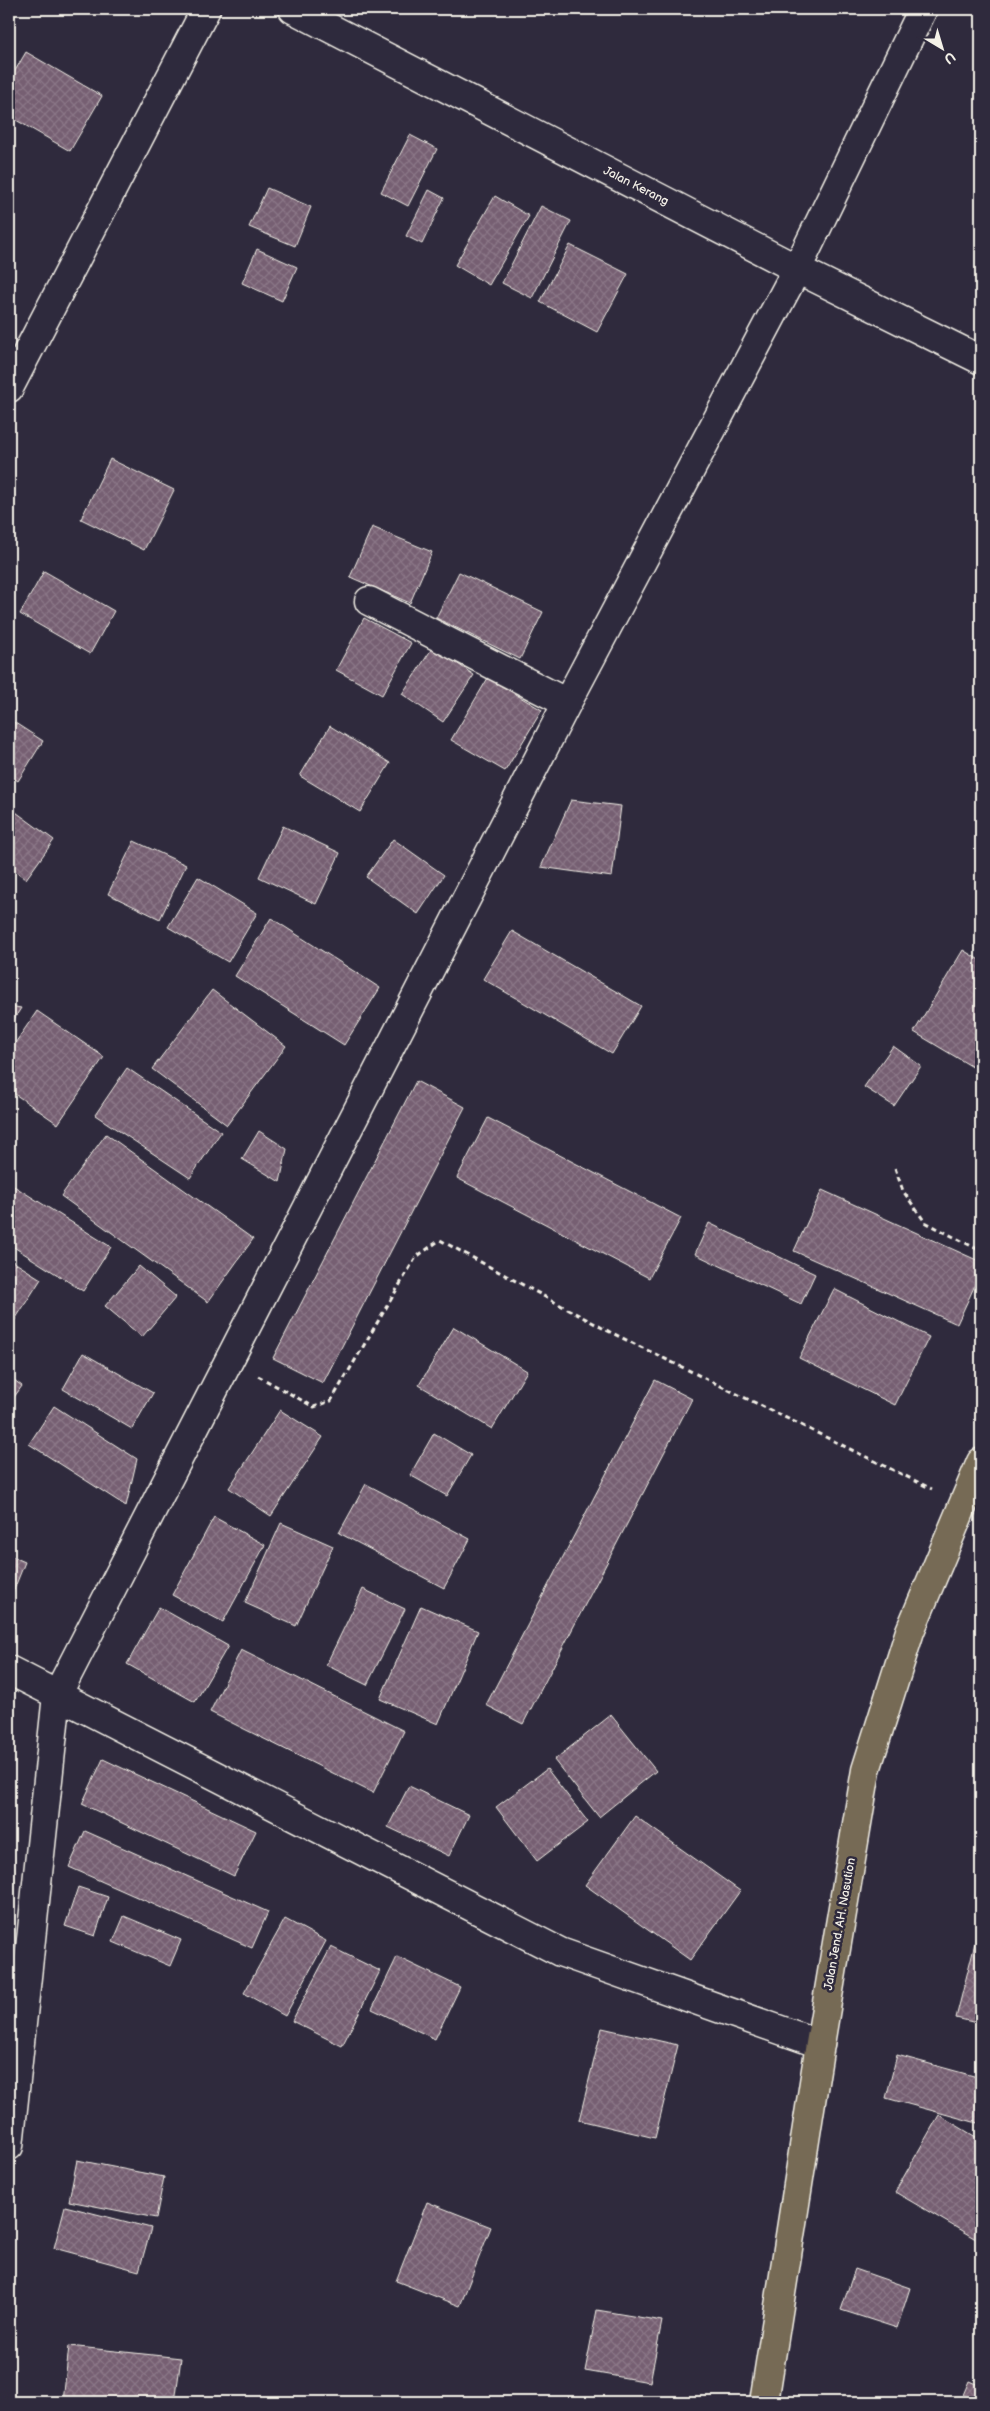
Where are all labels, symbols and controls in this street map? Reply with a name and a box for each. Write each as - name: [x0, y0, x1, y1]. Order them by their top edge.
- north arrow: [918, 22, 968, 72]
- text: U: [941, 48, 959, 68]
- street label: Jalan Kerang: [601, 163, 671, 209]
- street label: Jalan Jend. AH. Nasution: [821, 1856, 859, 1991]

